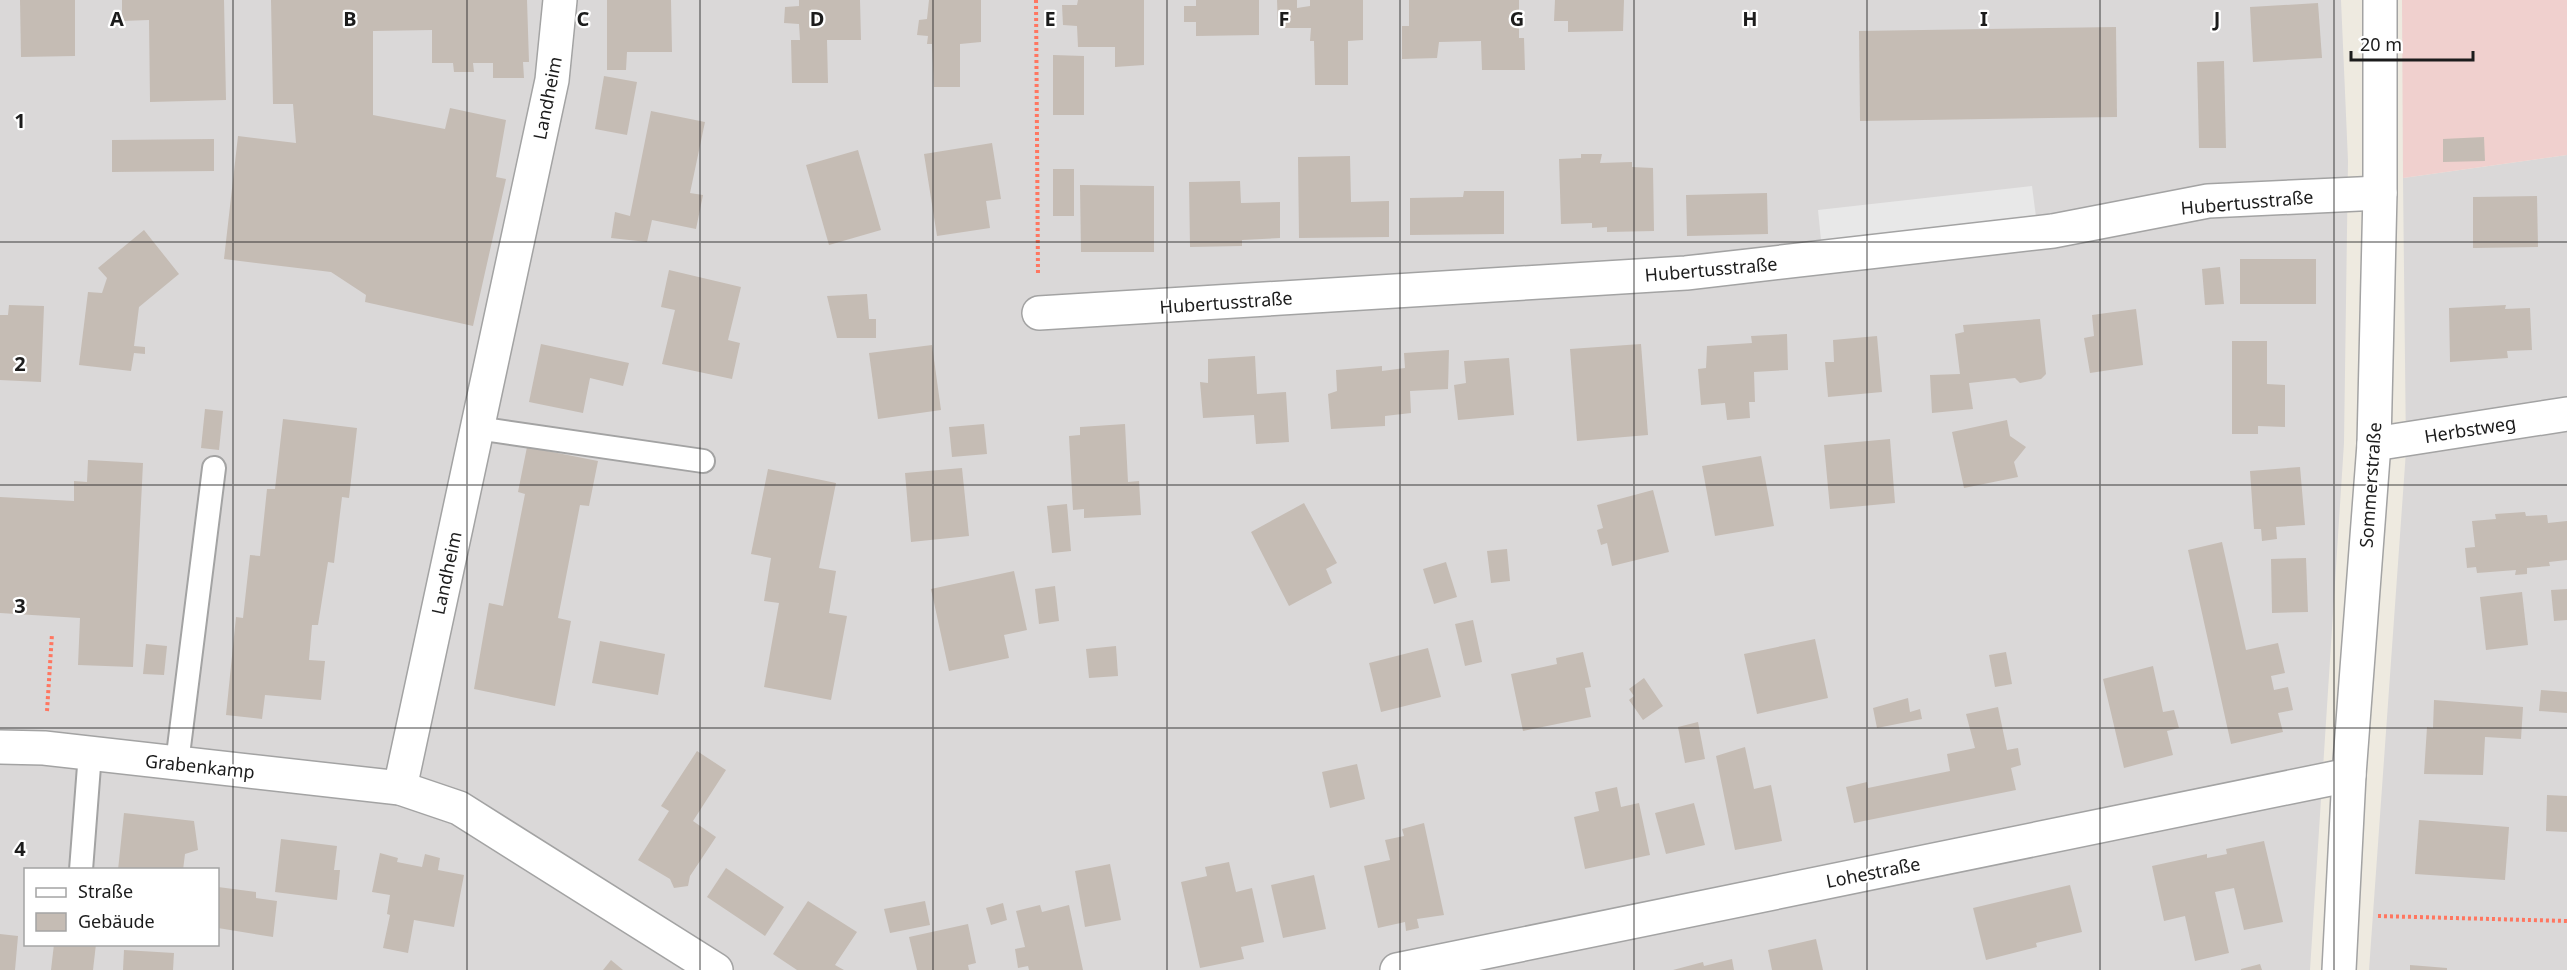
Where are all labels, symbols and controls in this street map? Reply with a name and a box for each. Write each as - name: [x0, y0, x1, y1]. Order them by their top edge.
- text: A: [110, 5, 124, 32]
- text: B: [343, 5, 357, 32]
- text: C: [577, 5, 590, 32]
- text: D: [810, 5, 824, 32]
- text: E: [1044, 5, 1056, 32]
- text: F: [1279, 5, 1289, 32]
- text: G: [1510, 5, 1524, 32]
- text: H: [1742, 5, 1758, 32]
- text: I: [1980, 5, 1988, 32]
- text: J: [2212, 5, 2220, 32]
- scale bar: [2351, 24, 2472, 62]
- text: 20 m: [2360, 32, 2402, 56]
- street label: Landheim: [527, 54, 567, 142]
- text: 1: [14, 107, 26, 134]
- street label: Hubertusstraße: [2180, 184, 2314, 220]
- street label: Hubertusstraße: [1644, 251, 1778, 287]
- street label: Hubertusstraße: [1159, 285, 1293, 319]
- text: 2: [14, 350, 26, 377]
- street label: Herbstweg: [2422, 410, 2518, 448]
- street label: Sommerstraße: [2354, 421, 2386, 549]
- street label: Landheim: [425, 529, 467, 617]
- text: 3: [14, 592, 26, 619]
- street label: Grabenkamp: [144, 748, 256, 784]
- text: 4: [14, 835, 26, 862]
- street label: Lohestraße: [1824, 851, 1922, 893]
- legend: [24, 868, 219, 946]
- text: Straße: [78, 879, 133, 903]
- text: Gebäude: [78, 909, 155, 933]

